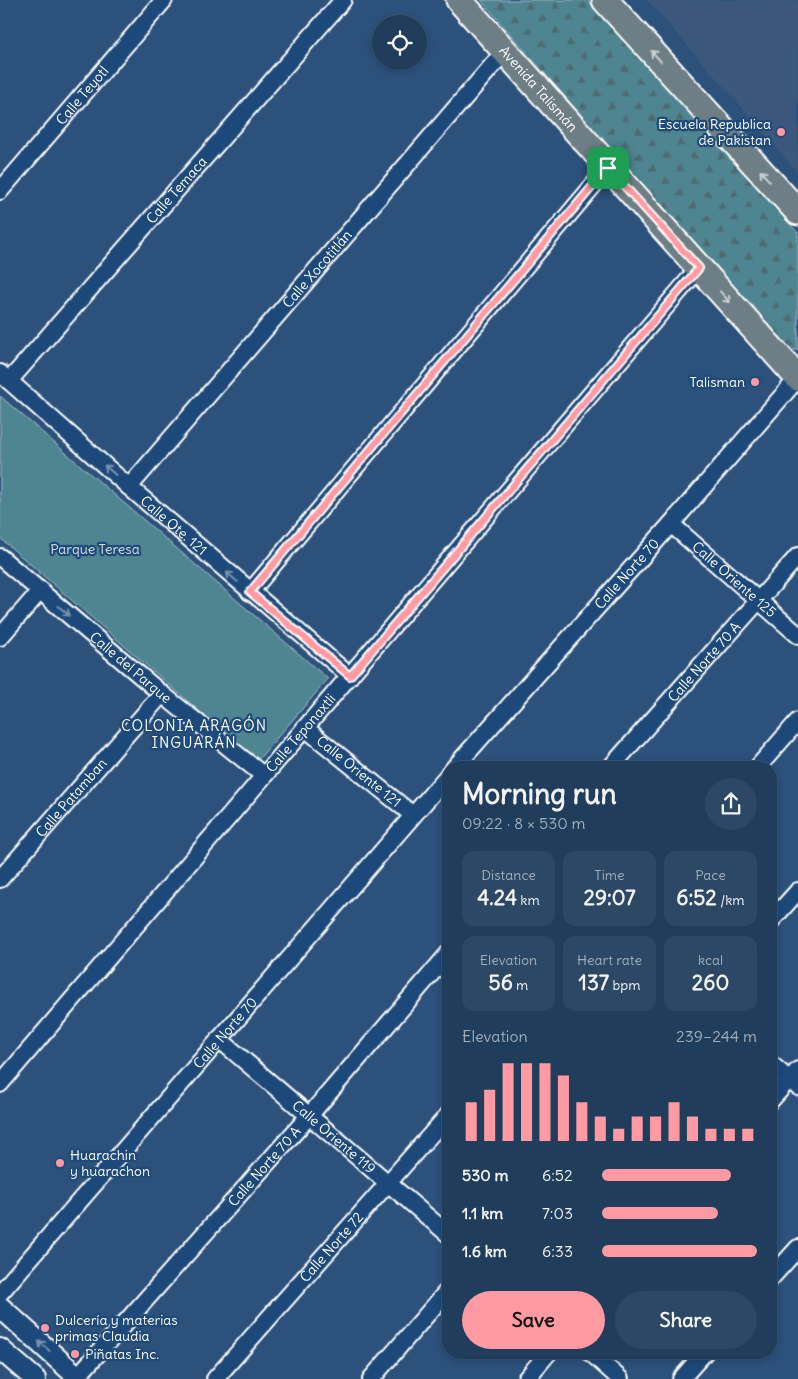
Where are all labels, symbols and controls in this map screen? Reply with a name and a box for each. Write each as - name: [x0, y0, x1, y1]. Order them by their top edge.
- map controls: [372, 15, 427, 70]
- button: locate: [372, 15, 427, 70]
- street label: Avenida Talismán: [495, 42, 582, 135]
- one-way arrow: [650, 49, 661, 62]
- street label: Calle Teyotl: [52, 62, 112, 128]
- place label: Escuela Republica de Pakistan: [658, 115, 771, 149]
- marker: Escuela Republica de Pakistan: [775, 126, 787, 138]
- pin: [587, 147, 629, 189]
- street label: Calle Temaca: [142, 153, 211, 227]
- icon: arrive: [594, 154, 622, 182]
- one-way arrow: [759, 169, 771, 182]
- street label: Calle Xocotitlán: [278, 226, 356, 312]
- one-way arrow: [719, 291, 731, 304]
- place label: Talisman: [690, 373, 745, 391]
- marker: Talisman: [749, 376, 761, 388]
- one-way arrow: [103, 464, 116, 476]
- street label: Calle Ote. 121: [137, 492, 211, 559]
- street label: Calle Norte 70: [590, 534, 663, 613]
- street label: Calle Oriente 125: [688, 538, 780, 621]
- park label: Parque Teresa: [50, 540, 140, 558]
- one-way arrow: [226, 571, 239, 582]
- one-way arrow: [58, 605, 71, 616]
- street label: Calle Norte 70 A: [664, 618, 745, 706]
- street label: Calle del Parque: [86, 628, 175, 707]
- street label: Calle Teponaxtli: [262, 690, 339, 776]
- district label: COLONIA ARAGÓN INGUARÁN: [121, 715, 267, 752]
- street label: Calle Oriente 121: [313, 732, 405, 811]
- street label: Calle Patamban: [32, 755, 111, 841]
- text: Morning run: [462, 776, 617, 812]
- button: share: [705, 778, 757, 830]
- text: 09:22 · 8 × 530 m: [462, 813, 586, 833]
- text: Distance: [481, 866, 536, 884]
- text: Time: [594, 866, 625, 884]
- text: Pace: [695, 866, 726, 884]
- text: 4.24: [477, 884, 517, 911]
- text: 29:07: [583, 884, 636, 911]
- text: 6:52: [676, 884, 717, 911]
- text: km: [517, 891, 540, 909]
- text: /km: [717, 891, 745, 909]
- text: Elevation: [480, 951, 537, 969]
- text: Heart rate: [577, 951, 642, 969]
- text: kcal: [698, 951, 723, 969]
- text: 56: [489, 969, 513, 996]
- text: 137: [579, 969, 609, 996]
- text: 260: [692, 969, 729, 996]
- text: m: [513, 976, 528, 994]
- text: bpm: [609, 976, 640, 994]
- street label: Calle Norte 70: [189, 993, 261, 1072]
- text: Elevation: [462, 1026, 528, 1046]
- text: 239–244 m: [676, 1026, 757, 1046]
- street label: Calle Oriente 119: [288, 1096, 379, 1178]
- street label: Calle Norte 70 A: [224, 1122, 305, 1210]
- place label: Huarachin y huarachon: [70, 1146, 150, 1180]
- marker: Huarachin y huarachon: [54, 1157, 66, 1169]
- text: 530 m: [462, 1165, 509, 1185]
- text: 6:52: [542, 1165, 573, 1185]
- text: 1.1 km: [462, 1203, 503, 1223]
- text: 7:03: [542, 1203, 573, 1223]
- street label: Calle Norte 72: [296, 1208, 367, 1286]
- text: 1.6 km: [462, 1241, 507, 1261]
- text: 6:33: [542, 1241, 573, 1261]
- button: Save: [462, 1291, 605, 1349]
- button: Share: [615, 1291, 757, 1349]
- place label: Dulcería y materias primas Claudia: [55, 1311, 178, 1345]
- marker: Dulcería y materias primas Claudia: [39, 1322, 51, 1334]
- one-way arrow: [37, 1341, 50, 1352]
- place label: Piñatas Inc.: [85, 1345, 159, 1363]
- marker: Piñatas Inc.: [69, 1348, 81, 1360]

